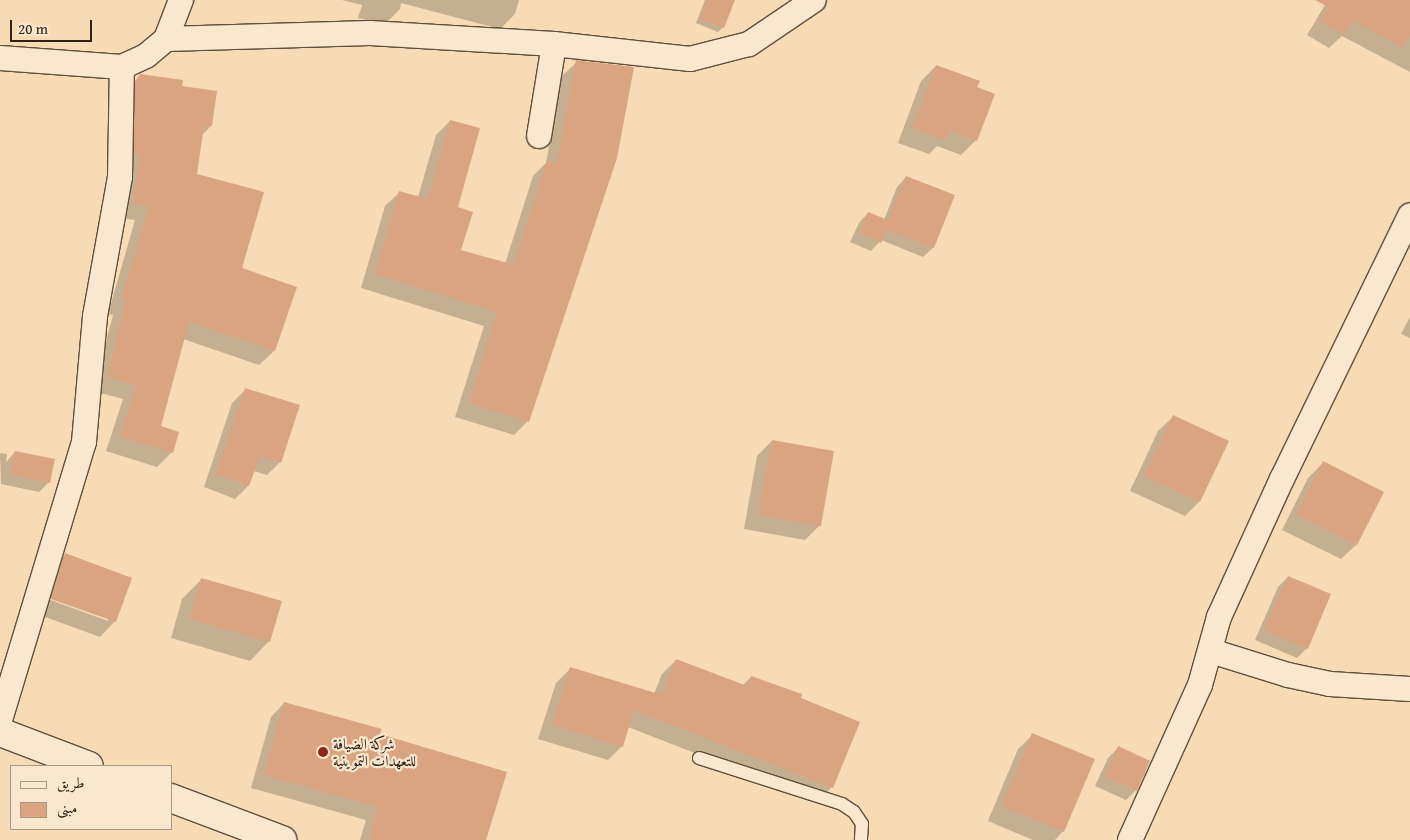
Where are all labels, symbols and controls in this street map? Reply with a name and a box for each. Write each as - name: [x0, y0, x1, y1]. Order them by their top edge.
- scale bar: [12, 10, 95, 42]
- text: 20 m: [18, 18, 48, 39]
- place label: شركة الضيافة للتعهدات التموينية: [333, 734, 416, 769]
- marker: شركة الضيافة للتعهدات التموينية: [317, 746, 329, 758]
- legend: [10, 765, 172, 830]
- text: طريق: [57, 772, 84, 793]
- text: مبنى: [57, 797, 77, 818]

